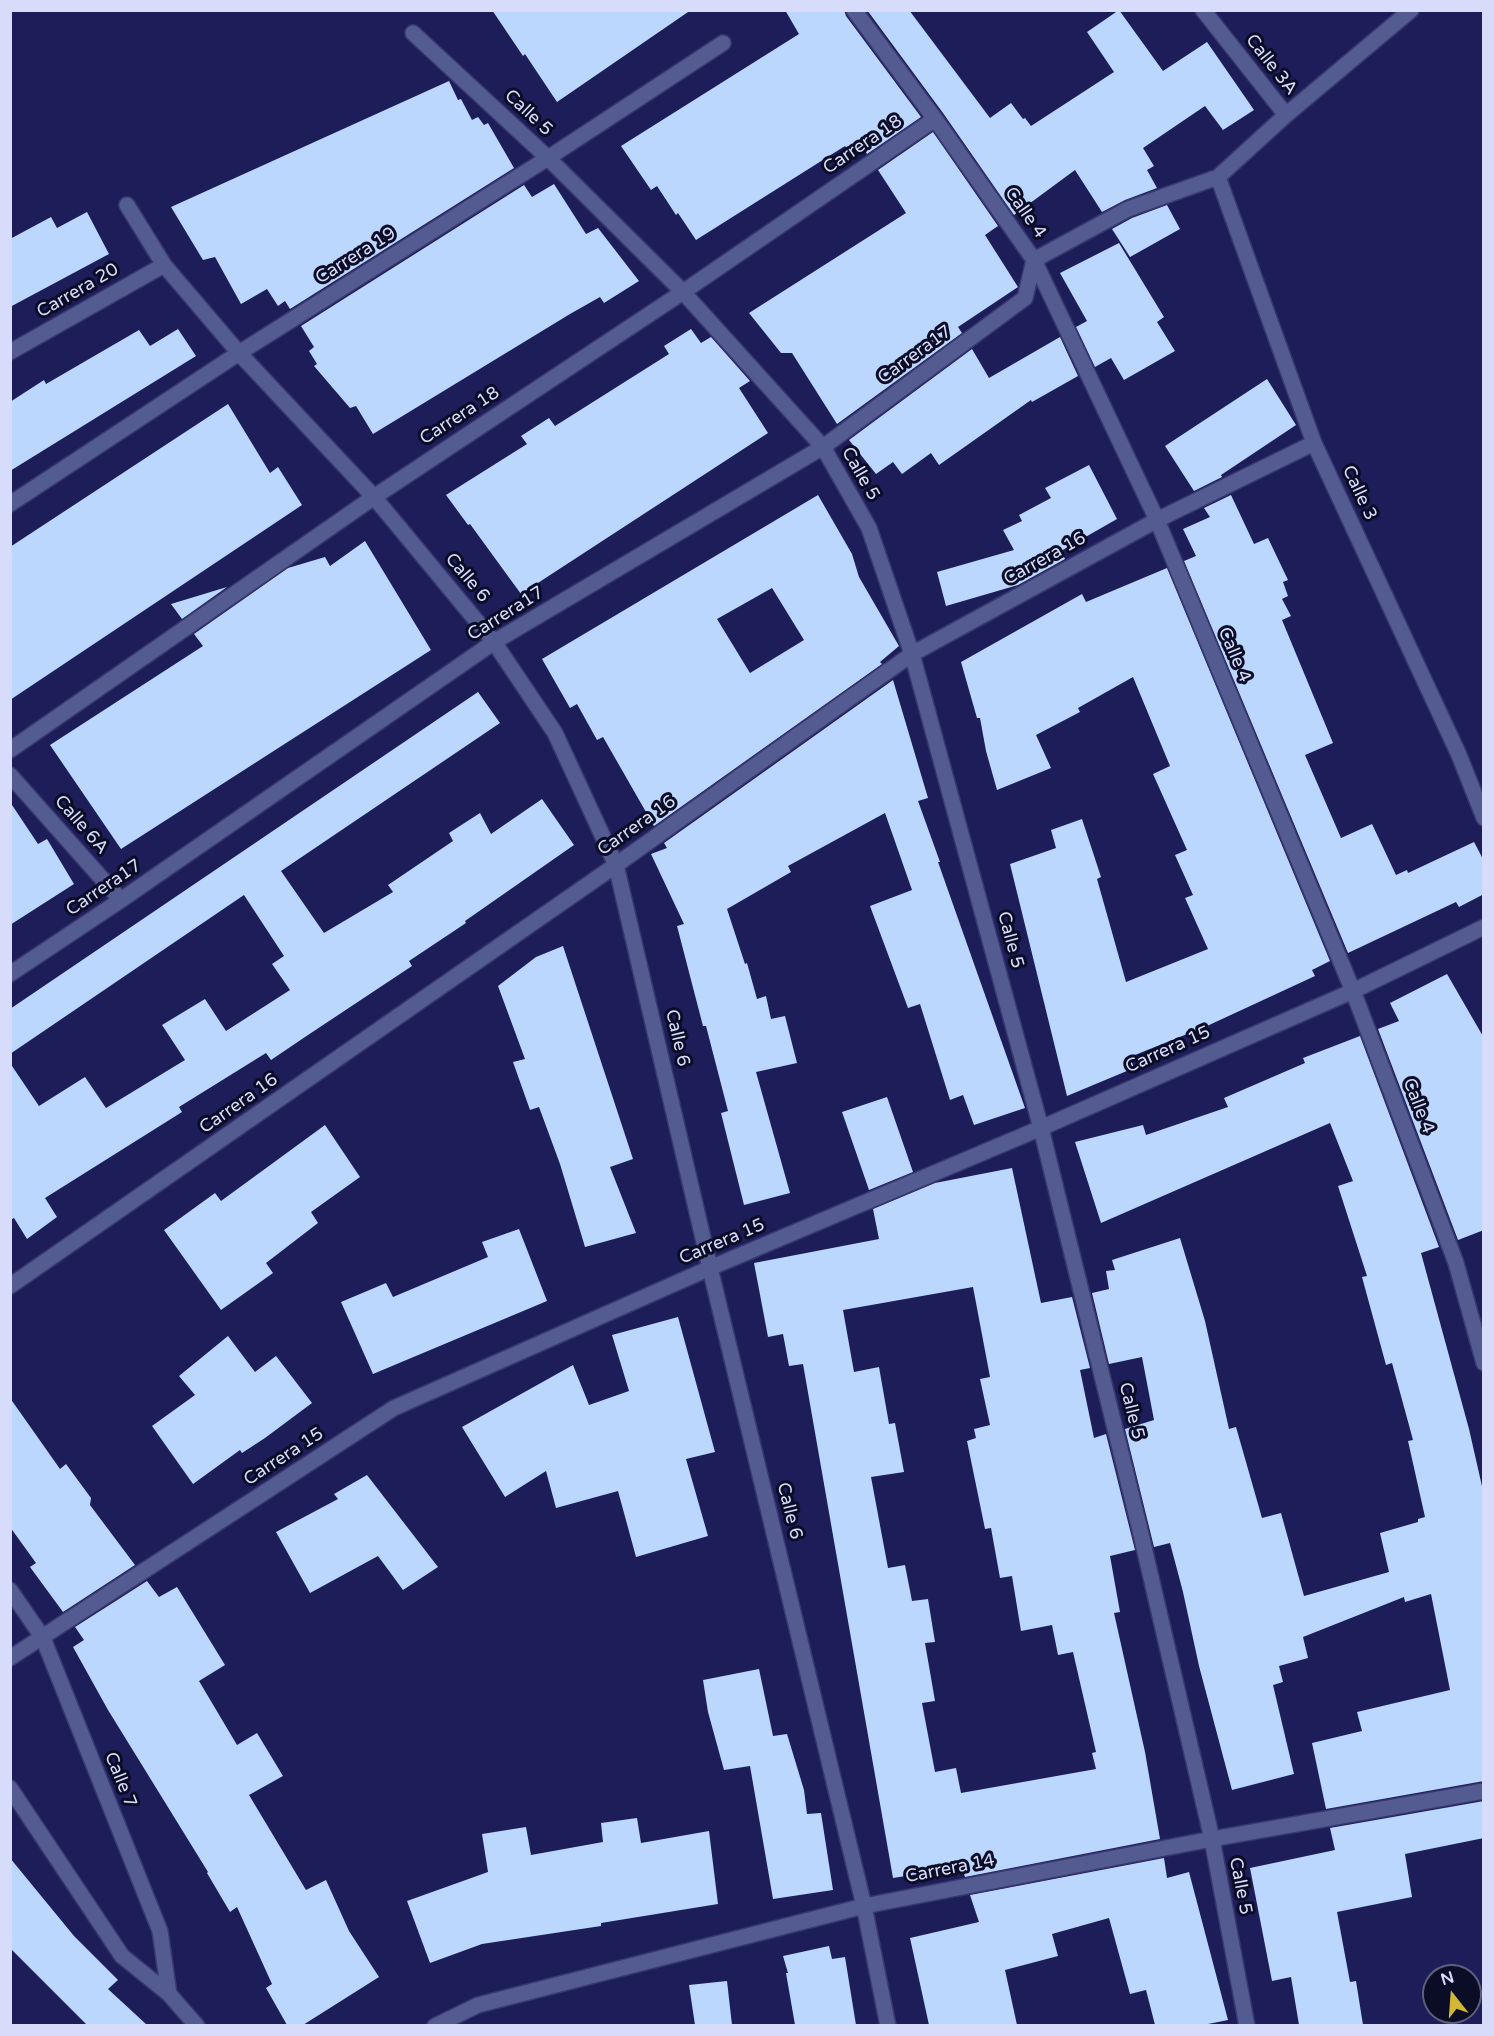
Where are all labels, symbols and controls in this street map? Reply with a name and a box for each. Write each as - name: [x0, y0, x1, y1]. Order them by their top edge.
- street label: Calle 3A: [1241, 30, 1301, 100]
- street label: Calle 5: [500, 85, 556, 141]
- street label: Carrera 18: [819, 111, 907, 179]
- street label: Calle 4: [1000, 183, 1050, 243]
- street label: Carrera 19: [312, 223, 400, 289]
- street label: Carrera 20: [33, 259, 123, 323]
- street label: Carrera17: [874, 321, 956, 389]
- street label: Carrera 18: [416, 382, 504, 450]
- street label: Calle 5: [836, 444, 884, 504]
- street label: Calle 3: [1337, 462, 1381, 524]
- street label: Carrera 16: [1000, 528, 1090, 590]
- street label: Calle 6: [440, 549, 494, 607]
- street label: Carrera17: [464, 582, 548, 646]
- street label: Calle 4: [1213, 624, 1255, 686]
- street label: Calle 6A: [49, 791, 113, 859]
- street label: Carrera 16: [594, 791, 680, 861]
- street label: Carrera17: [62, 855, 146, 921]
- street label: Calle 5: [992, 909, 1028, 971]
- street label: Calle 6: [660, 1007, 694, 1069]
- street label: Carrera 15: [1122, 1022, 1214, 1078]
- street label: Carrera 16: [196, 1069, 282, 1139]
- street label: Calle 4: [1398, 1075, 1438, 1137]
- street label: Carrera 15: [676, 1214, 768, 1270]
- street label: Calle 5: [1114, 1380, 1148, 1442]
- street label: Carrera 15: [240, 1423, 328, 1491]
- street label: Calle 6: [772, 1480, 806, 1542]
- street label: Calle 7: [99, 1749, 141, 1811]
- street label: Carrera 14: [903, 1850, 997, 1888]
- street label: Calle 5: [1224, 1856, 1256, 1916]
- north arrow: [1422, 1964, 1482, 2024]
- text: N: [1438, 1967, 1456, 1990]

